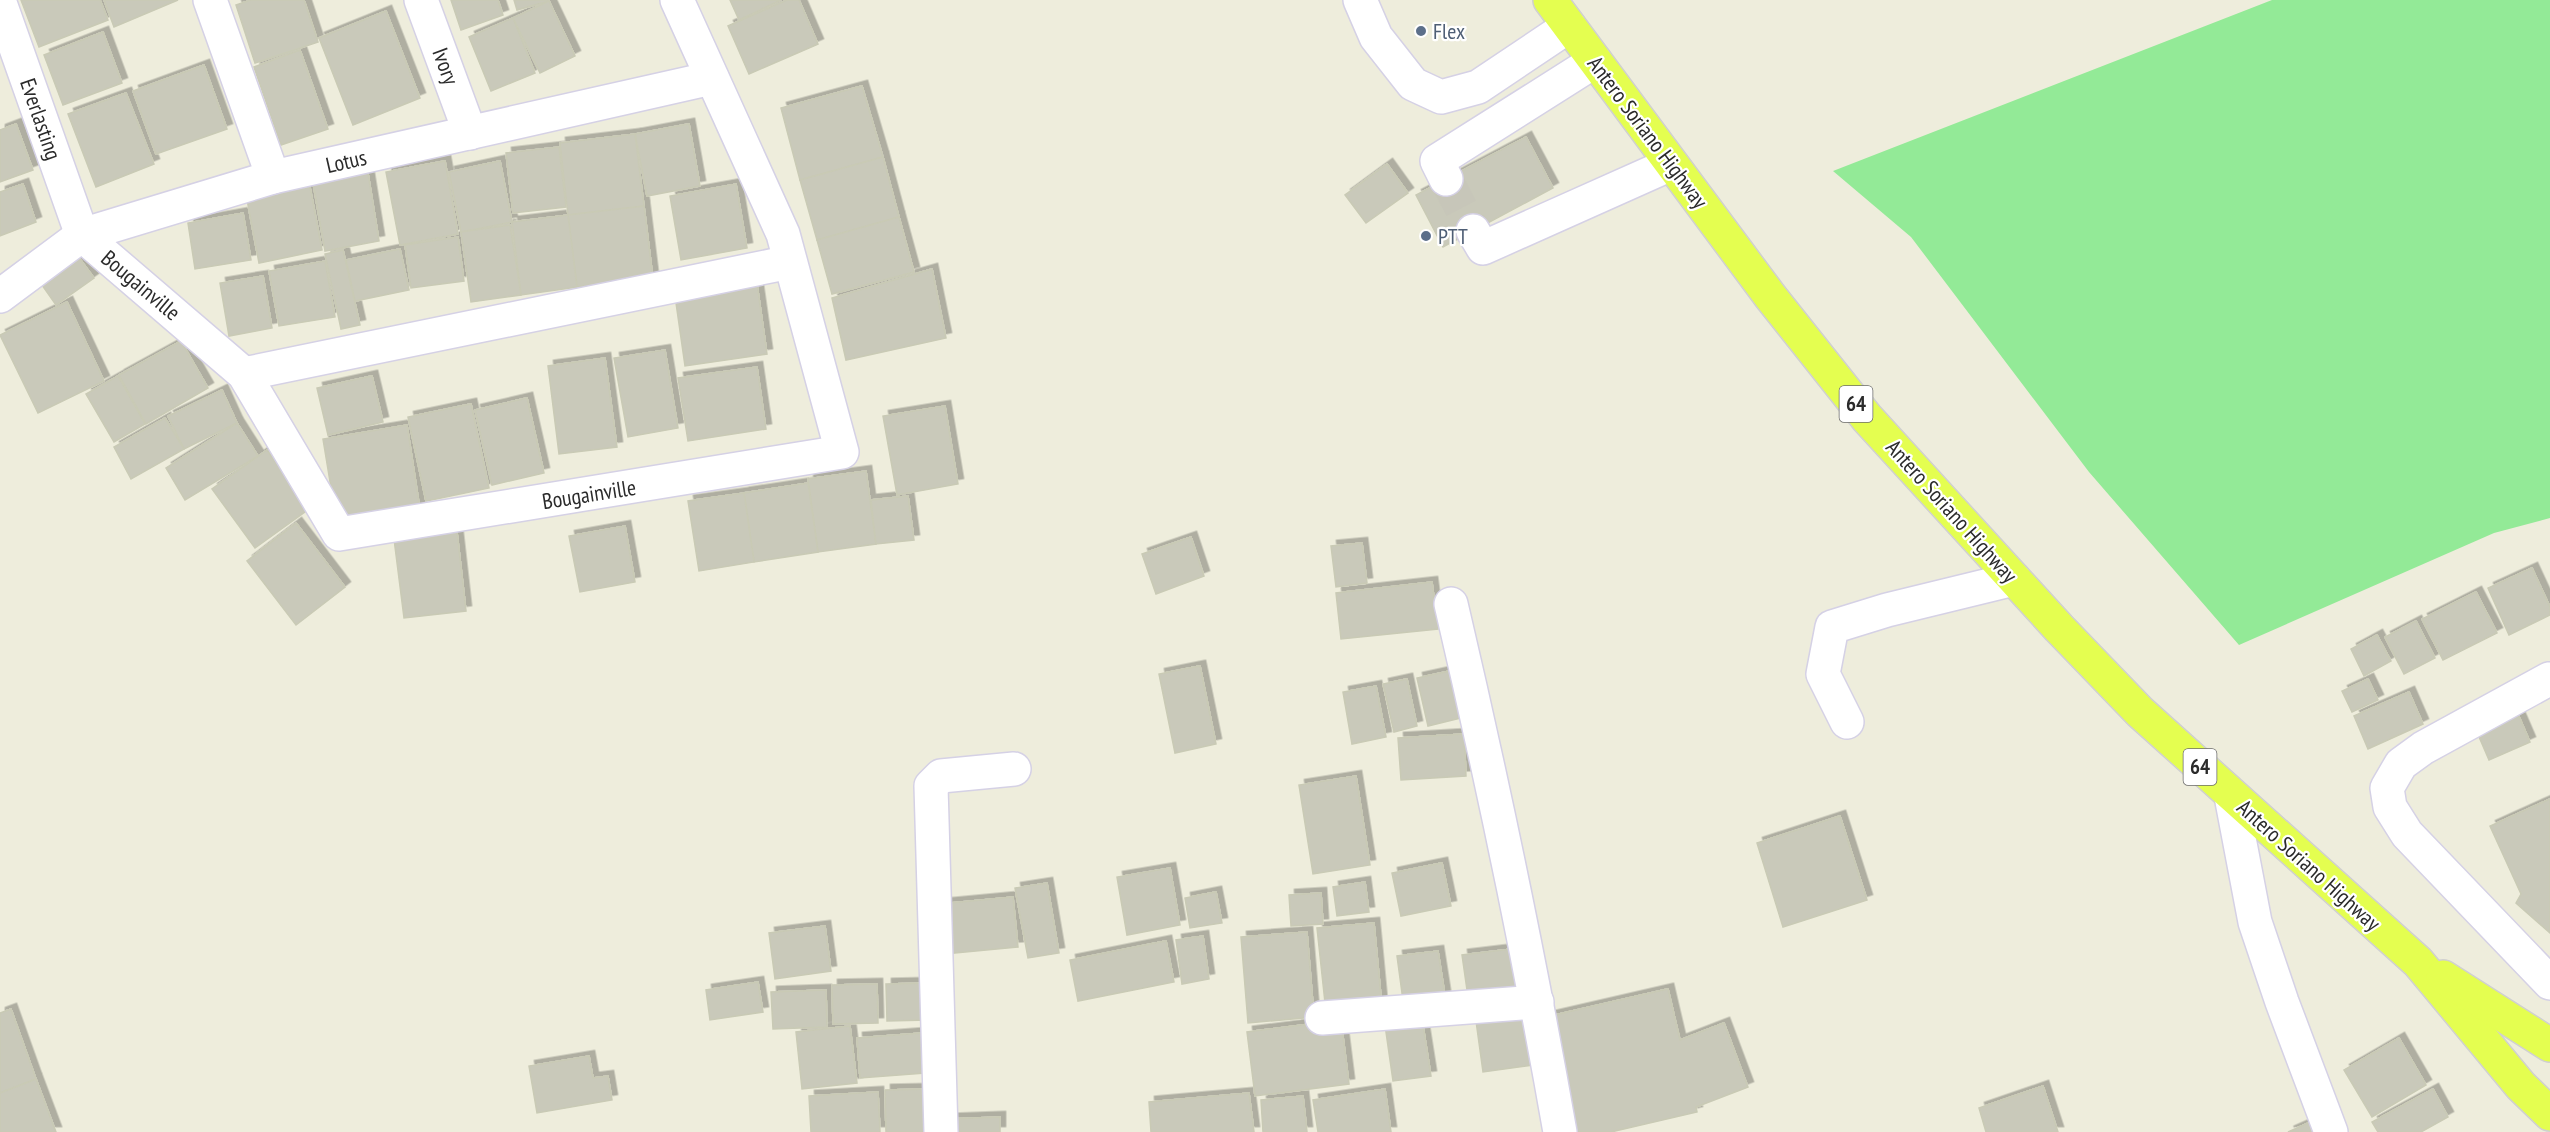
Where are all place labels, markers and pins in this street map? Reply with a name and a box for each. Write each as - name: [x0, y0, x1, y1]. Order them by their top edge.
- place label: Flex: [1433, 17, 1465, 45]
- marker: Flex: [1414, 24, 1428, 38]
- place label: PTT: [1438, 222, 1468, 250]
- marker: PTT: [1419, 229, 1433, 243]

